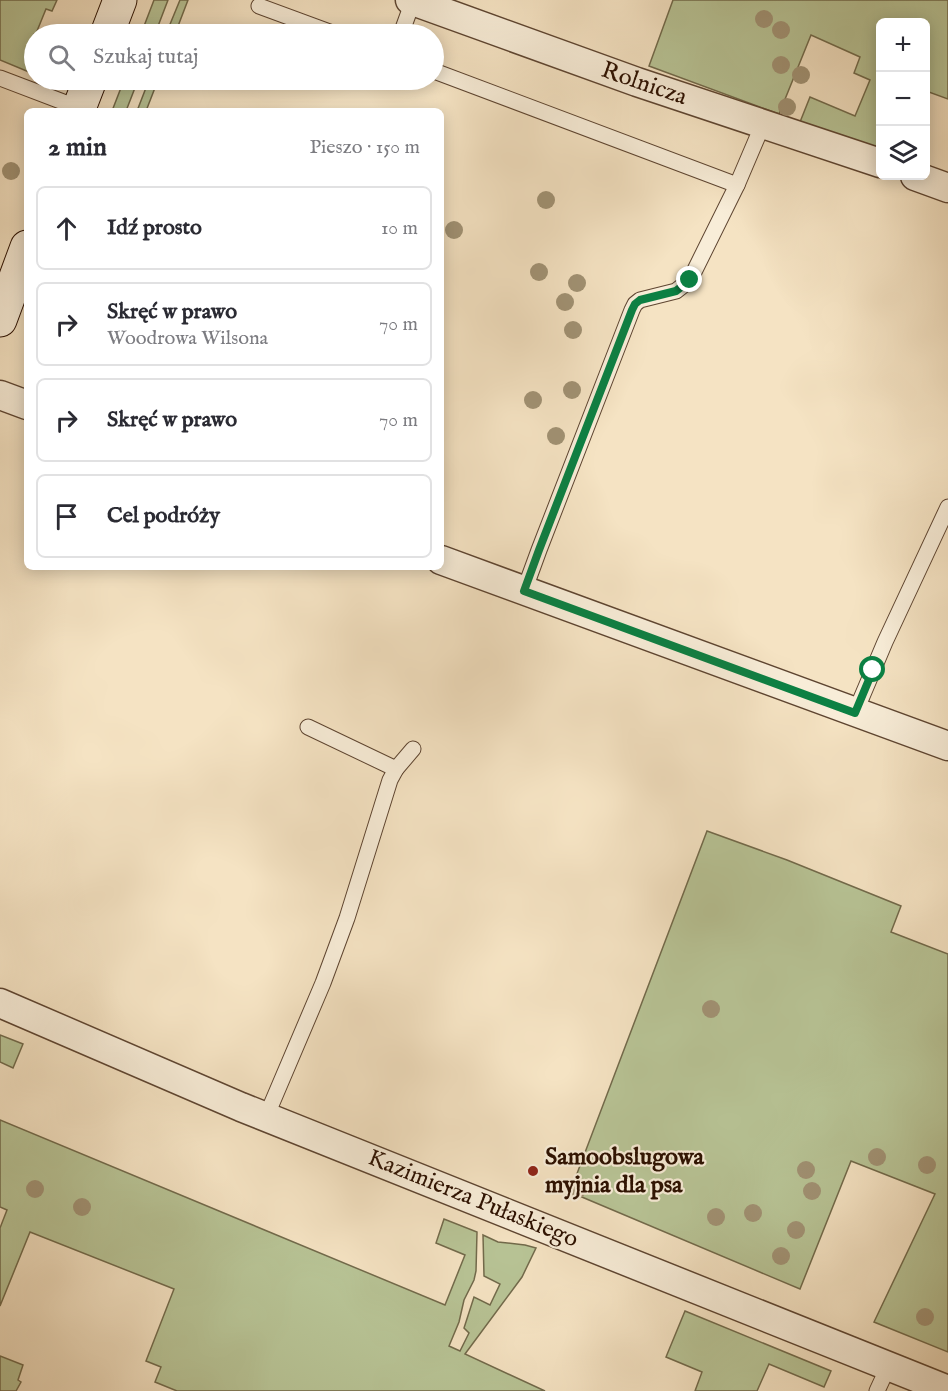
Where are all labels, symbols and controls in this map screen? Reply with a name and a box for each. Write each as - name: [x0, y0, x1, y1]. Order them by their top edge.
- map controls: [876, 18, 930, 180]
- button: +: [876, 18, 930, 72]
- search box: [24, 24, 444, 90]
- icon: search: [45, 41, 78, 74]
- text: Szukaj tutaj: [93, 43, 198, 71]
- street label: Rolnicza: [597, 55, 691, 113]
- button: −: [876, 72, 930, 126]
- button: layers: [876, 126, 930, 180]
- text: 2 min: [48, 131, 107, 164]
- text: Pieszo · 150 m: [310, 135, 420, 160]
- icon: ahead: [50, 212, 83, 245]
- text: Idź prosto: [107, 214, 202, 242]
- text: 10 m: [381, 216, 418, 241]
- route end: [676, 266, 702, 292]
- text: Skręć w prawo: [107, 298, 237, 326]
- icon: right: [50, 308, 83, 341]
- text: 70 m: [379, 312, 418, 337]
- text: Woodrowa Wilsona: [107, 326, 268, 351]
- icon: right: [50, 404, 83, 437]
- text: Skręć w prawo: [107, 406, 237, 434]
- text: 70 m: [379, 408, 418, 433]
- icon: arrive: [50, 500, 83, 533]
- text: Cel podróży: [107, 502, 220, 530]
- route start: [859, 656, 885, 682]
- place label: Samoobslugowa myjnia dla psa: [545, 1142, 705, 1201]
- street label: Kazimierza Pułaskiego: [363, 1143, 583, 1255]
- marker: Samoobslugowa myjnia dla psa: [526, 1164, 540, 1178]

